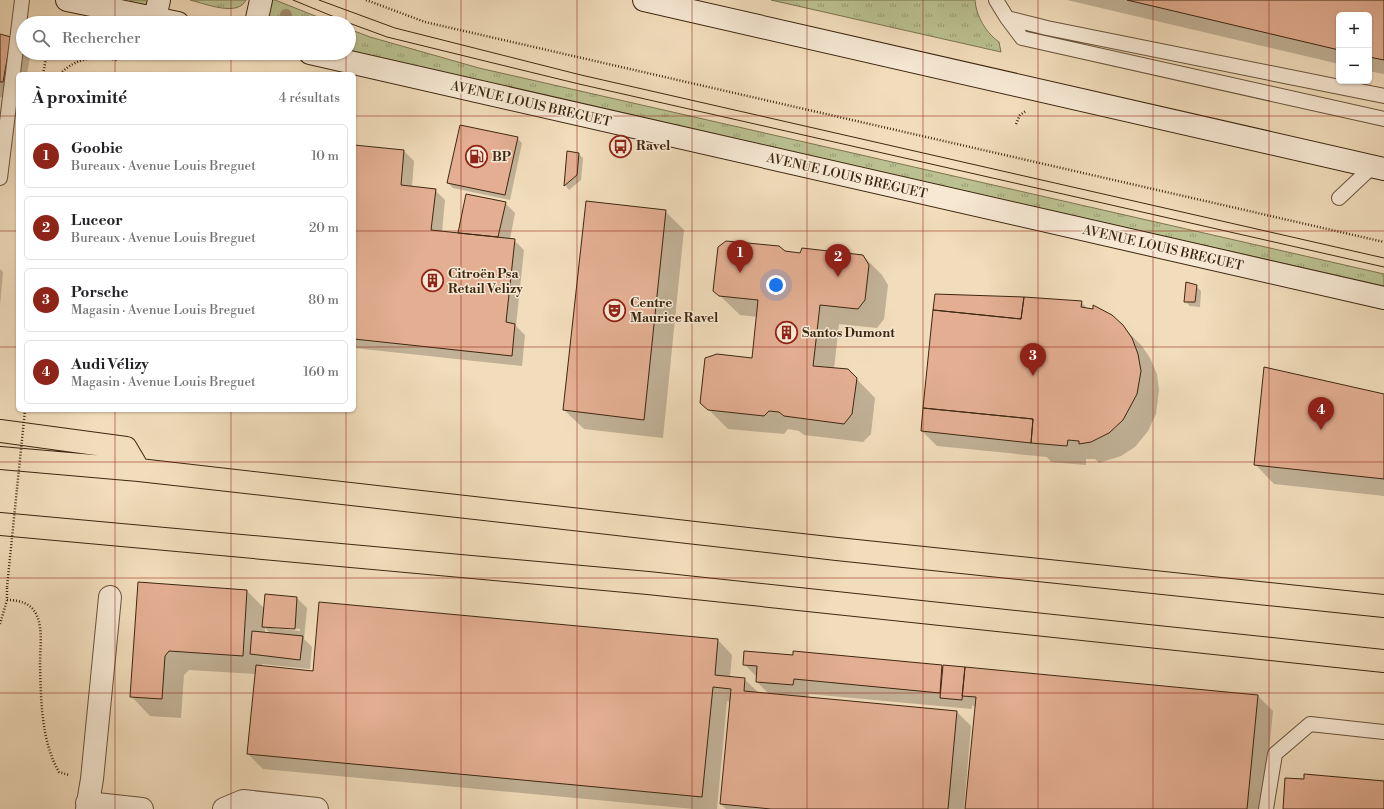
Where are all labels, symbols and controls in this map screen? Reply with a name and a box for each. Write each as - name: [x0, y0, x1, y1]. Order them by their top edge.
- map controls: [1336, 12, 1372, 84]
- button: +: [1336, 12, 1372, 48]
- search box: [16, 16, 356, 60]
- icon: search: [30, 27, 52, 49]
- text: Rechercher: [62, 29, 141, 48]
- button: −: [1336, 48, 1372, 84]
- street label: AVENUE LOUIS BREGUET: [448, 78, 613, 130]
- text: À proximité: [32, 87, 127, 109]
- text: 4 résultats: [279, 90, 340, 106]
- bus stop icon: Ravel: [608, 133, 634, 159]
- place label: Ravel: [636, 138, 671, 154]
- text: Goobie: [71, 139, 123, 158]
- fuel station icon: BP: [463, 144, 489, 170]
- text: 1: [43, 148, 49, 164]
- text: 10 m: [311, 148, 339, 164]
- place label: BP: [492, 149, 512, 165]
- street label: AVENUE LOUIS BREGUET: [764, 150, 929, 202]
- text: Bureaux · Avenue Louis Breguet: [71, 158, 256, 174]
- text: Luceor: [71, 211, 123, 230]
- text: 2: [42, 220, 50, 236]
- text: 20 m: [309, 220, 339, 236]
- street label: AVENUE LOUIS BREGUET: [1080, 222, 1245, 274]
- text: Bureaux · Avenue Louis Breguet: [71, 230, 256, 246]
- pin: 1: [727, 240, 753, 273]
- pin: 2: [825, 244, 851, 277]
- place label: Citroën Psa Retail Velizy: [448, 266, 523, 297]
- building icon: Citroën Psa Retail Velizy: [419, 268, 445, 294]
- your location: [766, 275, 786, 295]
- text: Porsche: [71, 283, 128, 302]
- text: 3: [42, 292, 50, 308]
- text: 80 m: [308, 292, 339, 308]
- place label: Centre Maurice Ravel: [630, 295, 719, 326]
- theatre icon: Centre Maurice Ravel: [602, 297, 628, 323]
- text: Magasin · Avenue Louis Breguet: [71, 302, 256, 318]
- building icon: Santos Dumont: [773, 320, 799, 346]
- place label: Santos Dumont: [802, 325, 895, 341]
- pin: 3: [1020, 343, 1046, 376]
- text: Audi Vélizy: [71, 355, 149, 374]
- text: 4: [42, 364, 50, 380]
- text: 160 m: [303, 364, 339, 380]
- text: Magasin · Avenue Louis Breguet: [71, 374, 256, 390]
- pin: 4: [1308, 397, 1334, 430]

